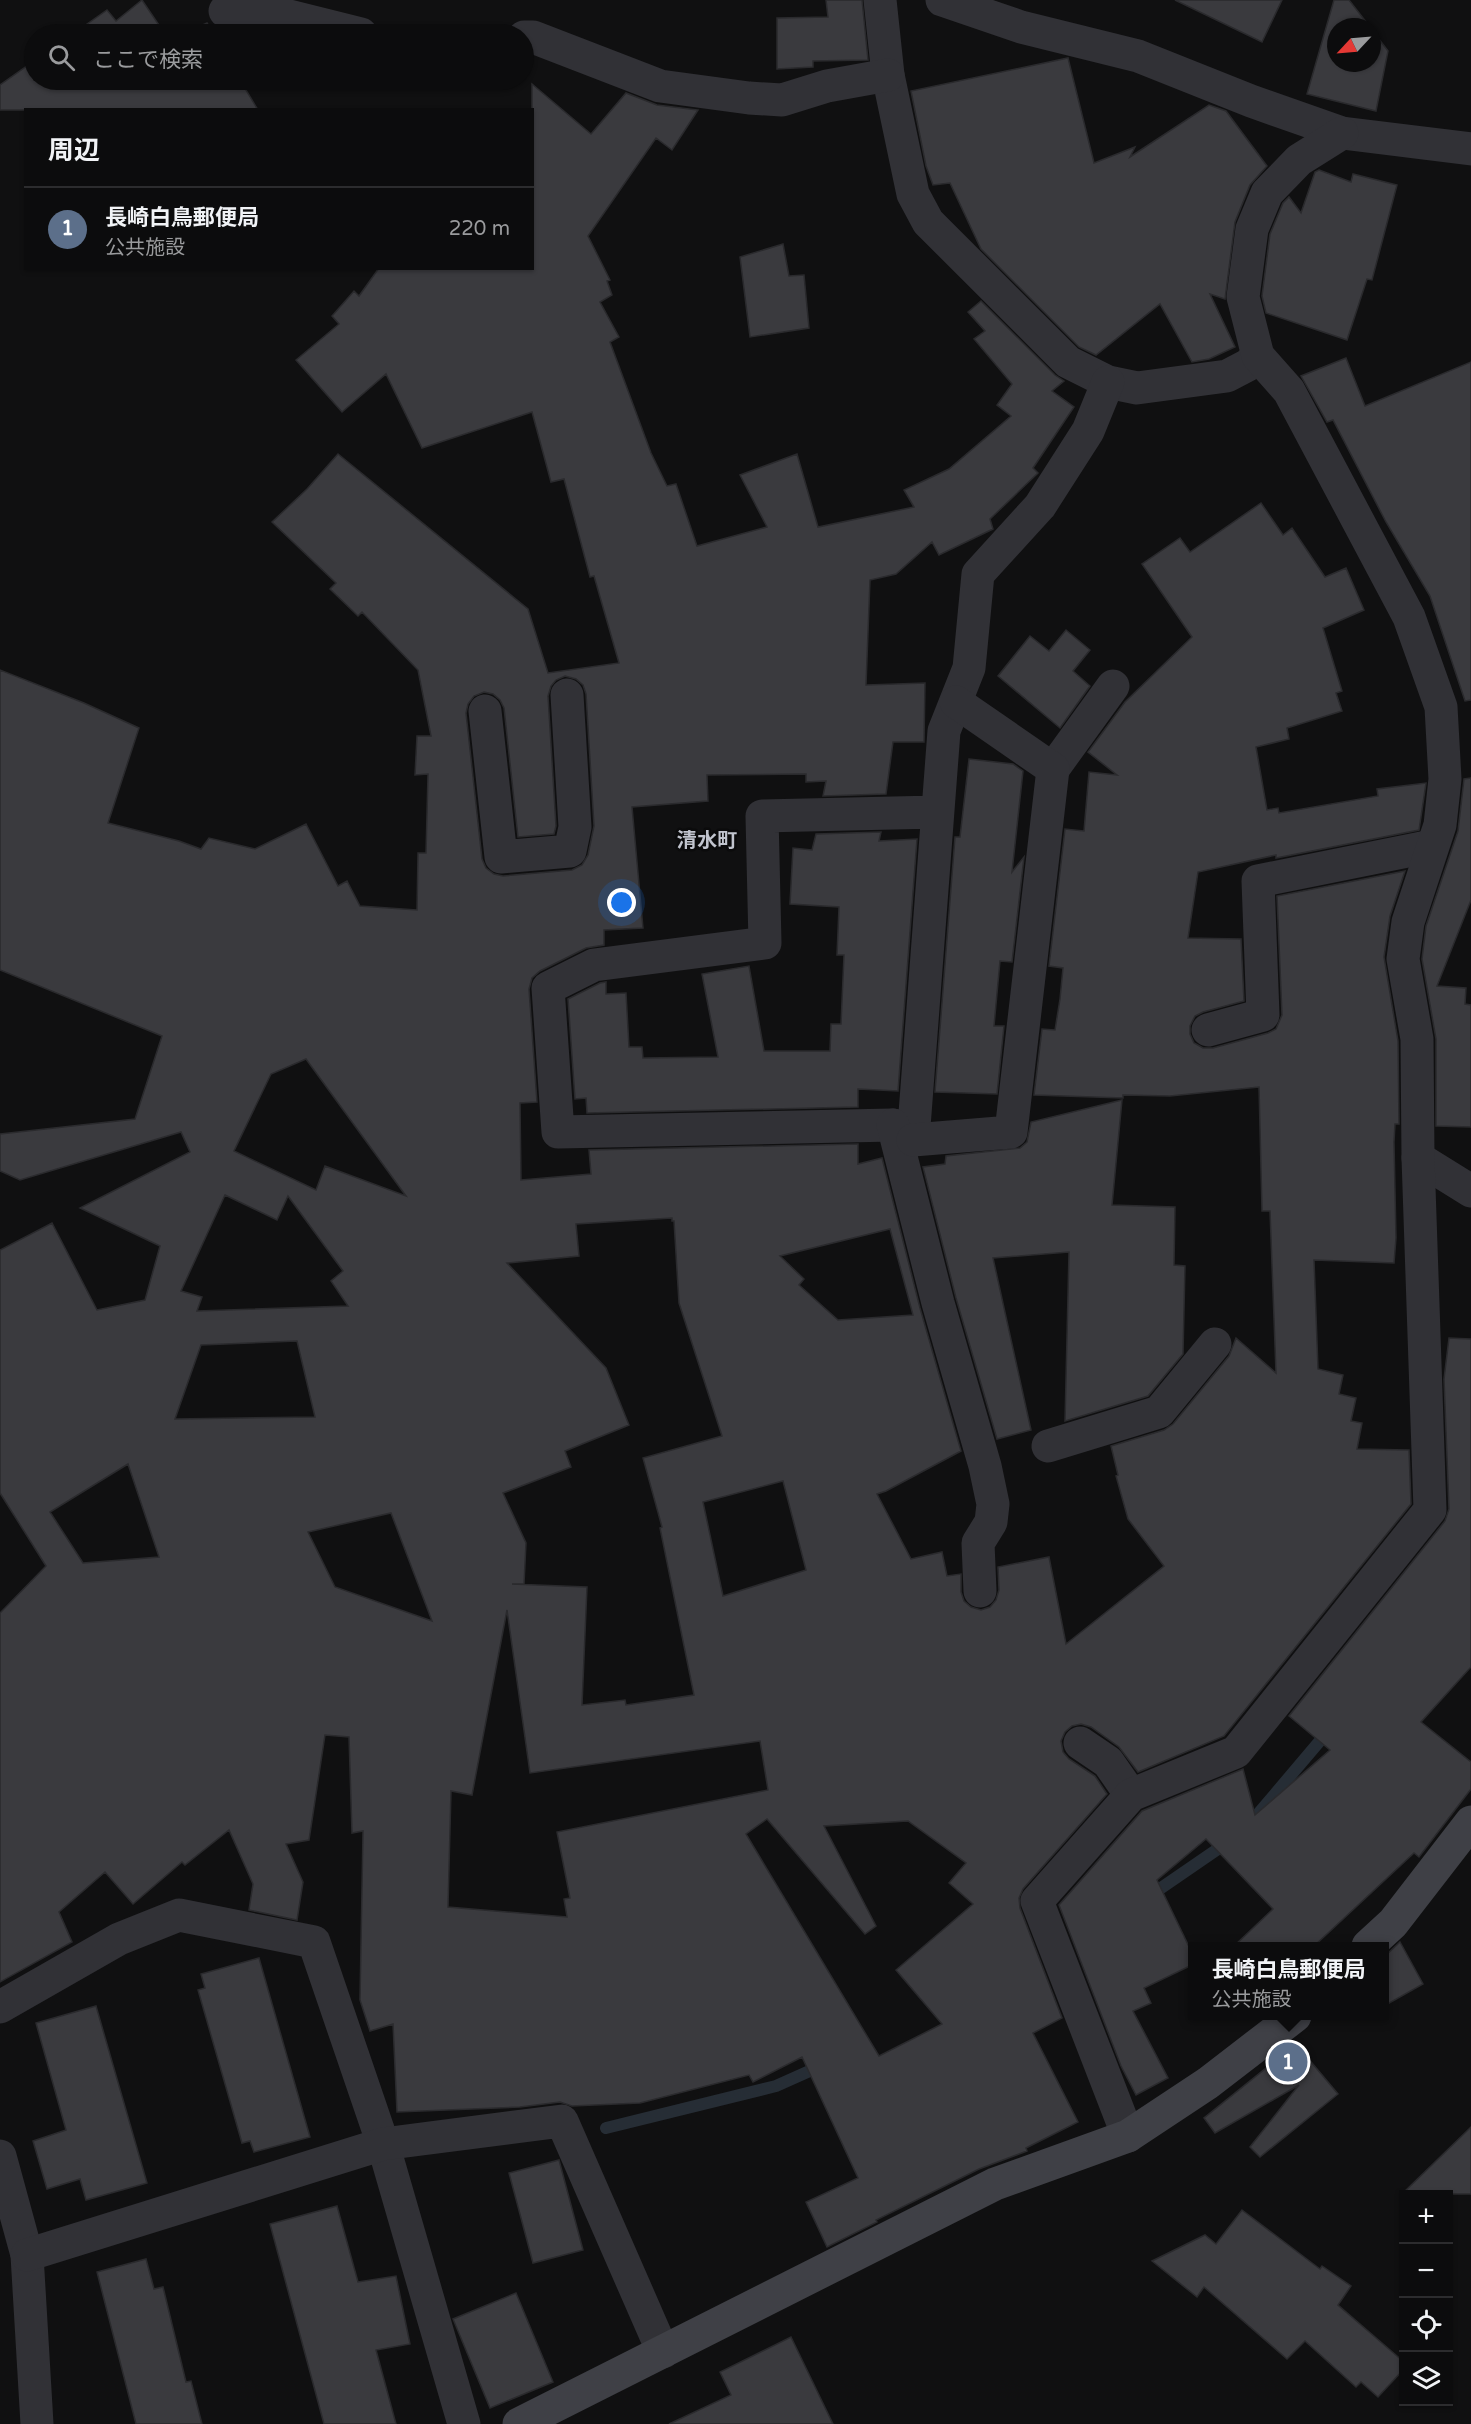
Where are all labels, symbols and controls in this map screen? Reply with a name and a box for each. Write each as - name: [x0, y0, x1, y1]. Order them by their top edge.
- north arrow: [1327, 18, 1381, 72]
- search box: [24, 24, 534, 90]
- icon: search: [45, 41, 78, 74]
- text: ここで検索: [93, 47, 203, 73]
- text: 周辺: [48, 135, 100, 166]
- text: 長崎白鳥郵便局: [105, 205, 259, 231]
- text: 1: [61, 217, 74, 241]
- text: 220 m: [449, 217, 510, 241]
- text: 公共施設: [105, 236, 185, 260]
- district label: 清水町: [677, 829, 737, 853]
- your location: [607, 888, 636, 917]
- popup: [1188, 1942, 1389, 2020]
- text: 長崎白鳥郵便局: [1211, 1957, 1366, 1983]
- text: 公共施設: [1211, 1988, 1291, 2012]
- pin: 1: [1268, 2040, 1308, 2084]
- map controls: [1399, 2190, 1453, 2406]
- button: +: [1399, 2190, 1453, 2244]
- button: −: [1399, 2244, 1453, 2298]
- button: locate: [1399, 2298, 1453, 2352]
- button: layers: [1399, 2352, 1453, 2406]

